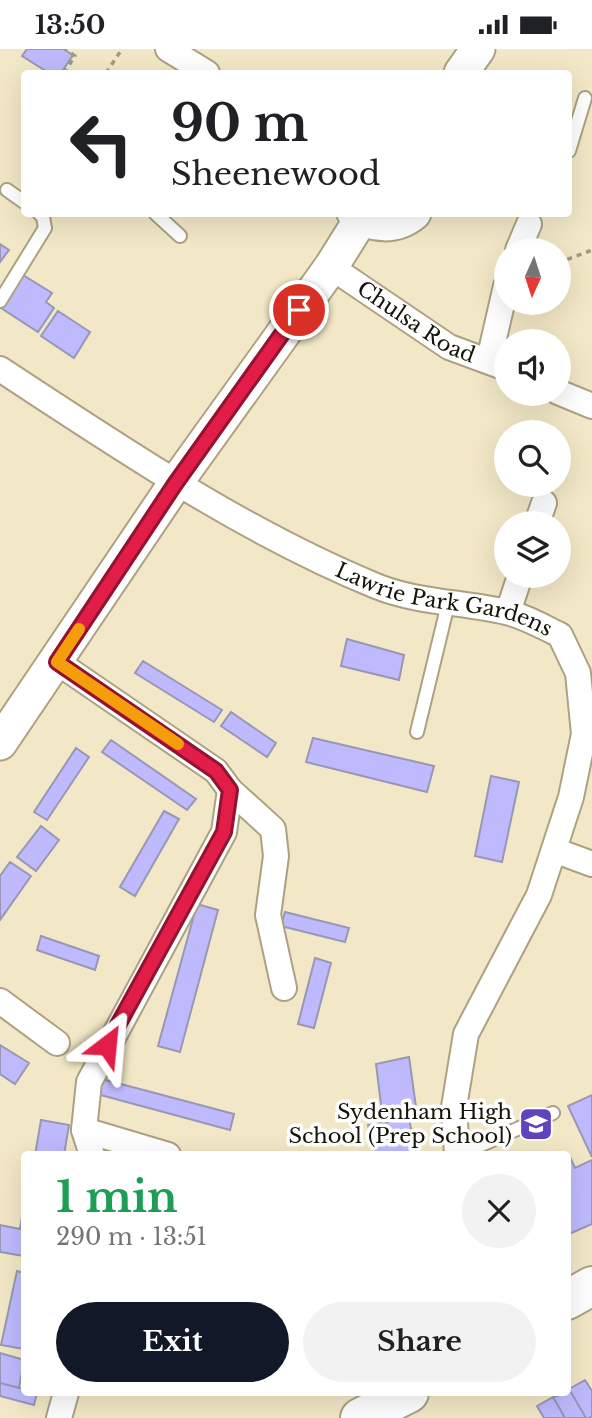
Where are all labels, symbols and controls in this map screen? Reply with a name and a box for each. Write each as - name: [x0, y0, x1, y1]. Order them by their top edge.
- text: 13:50: [35, 9, 105, 41]
- text: 90 m: [171, 93, 308, 154]
- icon: left: [56, 98, 147, 189]
- text: Sheenewood: [171, 154, 380, 194]
- north arrow: [494, 238, 570, 315]
- map controls: [494, 238, 571, 588]
- street label: Chulsa Road: [352, 276, 479, 369]
- pin: [269, 280, 329, 340]
- icon: arrive: [280, 291, 318, 329]
- button: sound: [494, 329, 571, 406]
- button: search: [494, 420, 571, 497]
- button: layers: [494, 511, 571, 588]
- street label: Lawrie Park Gardens: [331, 557, 557, 642]
- position arrow: [70, 1008, 144, 1082]
- place label: Sydenham High School (Prep School): [288, 1099, 512, 1149]
- school or university icon: Sydenham High School (Prep School): [517, 1105, 555, 1143]
- text: 1 min: [56, 1171, 178, 1223]
- button: close: [462, 1174, 536, 1248]
- text: 290 m · 13:51: [56, 1223, 207, 1251]
- button: Exit: [56, 1302, 289, 1382]
- button: Share: [303, 1302, 536, 1382]

